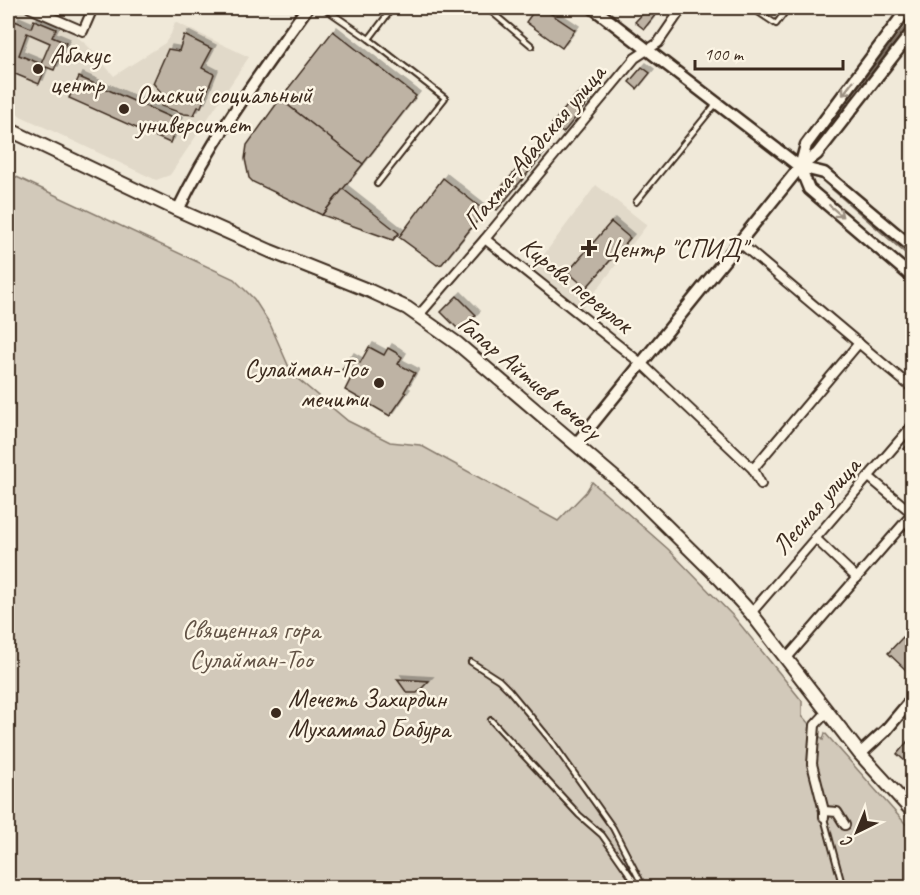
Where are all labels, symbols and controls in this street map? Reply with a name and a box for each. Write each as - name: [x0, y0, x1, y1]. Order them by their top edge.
- scale bar: [695, 33, 844, 71]
- place label: Абакус центр: [50, 38, 112, 101]
- text: 100 m: [704, 43, 745, 65]
- street label: Пахта-Абадская улица: [455, 56, 614, 236]
- marker: Абакус центр: [31, 62, 45, 76]
- place label: Ошский социальный университет: [134, 78, 314, 141]
- one-way arrow: [842, 79, 854, 95]
- marker: Ошский социальный университет: [117, 102, 131, 116]
- one-way arrow: [828, 205, 844, 218]
- street label: Кирова переулок: [514, 229, 641, 342]
- place label: Центр "СПИД": [602, 232, 751, 265]
- marker: Центр "СПИД": [580, 239, 598, 257]
- street label: Гапар Айтиев көчөсү: [451, 307, 611, 448]
- place label: Сулайман-Тоо мечити: [244, 352, 370, 415]
- marker: Сулайман-Тоо мечити: [372, 376, 386, 390]
- street label: Лесная улица: [765, 449, 869, 562]
- park label: Священная гора Сулайман-Тоо: [182, 613, 322, 676]
- place label: Мечеть Захирдин Мухаммад Бабура: [288, 682, 452, 745]
- marker: Мечеть Захирдин Мухаммад Бабура: [269, 706, 283, 720]
- north arrow: [827, 802, 887, 862]
- text: С: [836, 831, 857, 852]

